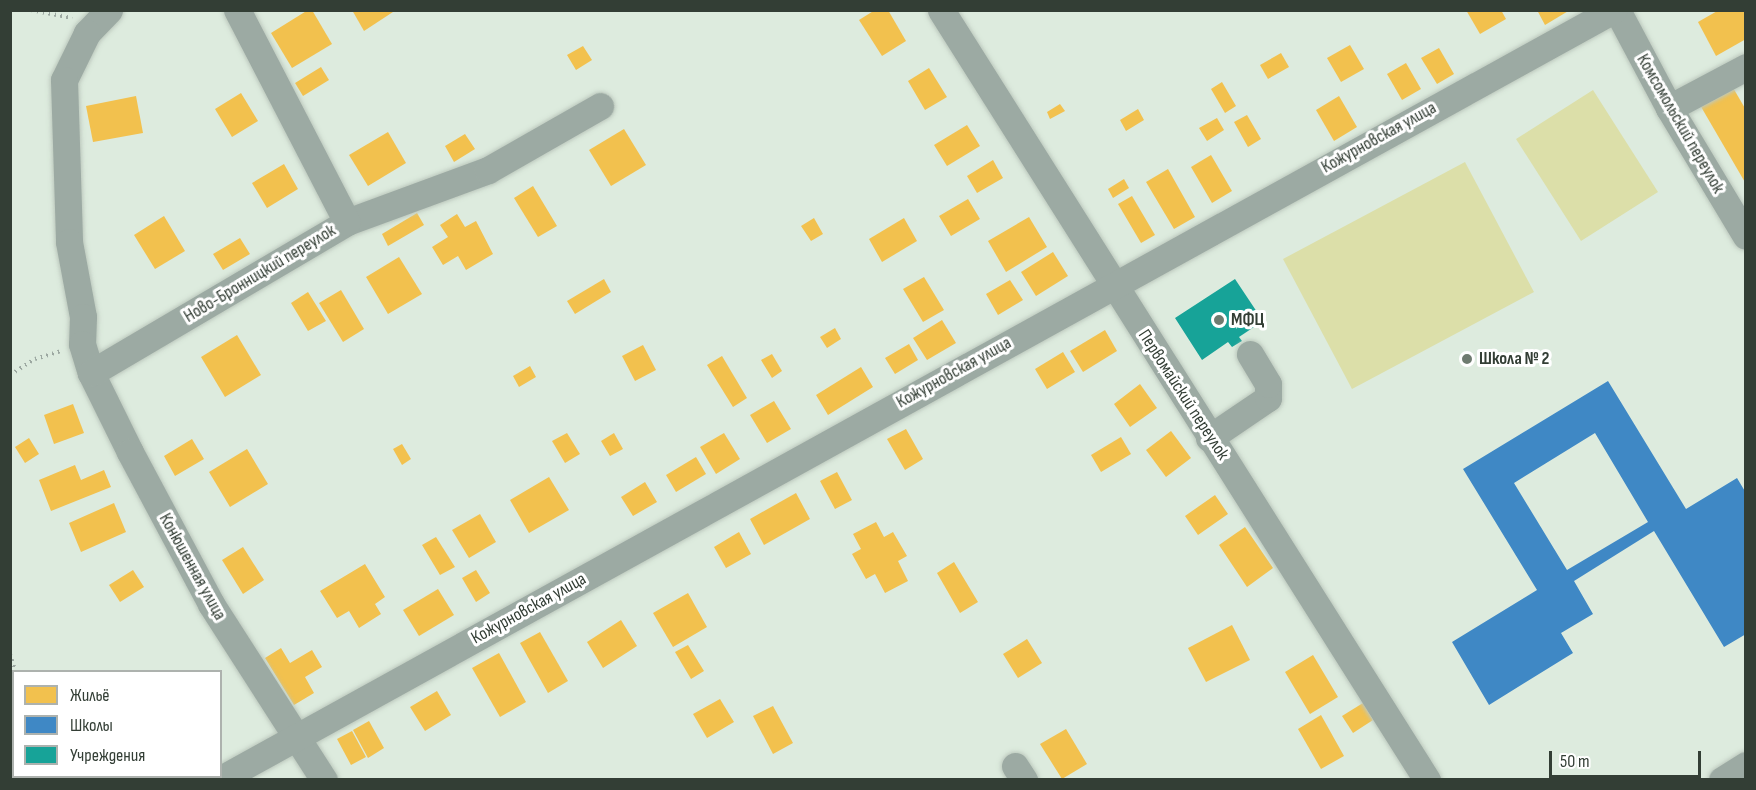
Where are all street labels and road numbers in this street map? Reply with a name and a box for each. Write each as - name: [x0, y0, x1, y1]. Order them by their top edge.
- street label: Комсомольский переулок: [1631, 51, 1729, 197]
- street label: Кожурновская улица: [1318, 98, 1440, 178]
- street label: Ново-Бронницкий переулок: [180, 220, 340, 328]
- street label: Первомайский переулок: [1133, 326, 1233, 464]
- street label: Кожурновская улица: [893, 333, 1015, 413]
- street label: Конюшенная улица: [154, 510, 230, 624]
- street label: Кожурновская улица: [468, 569, 590, 649]

